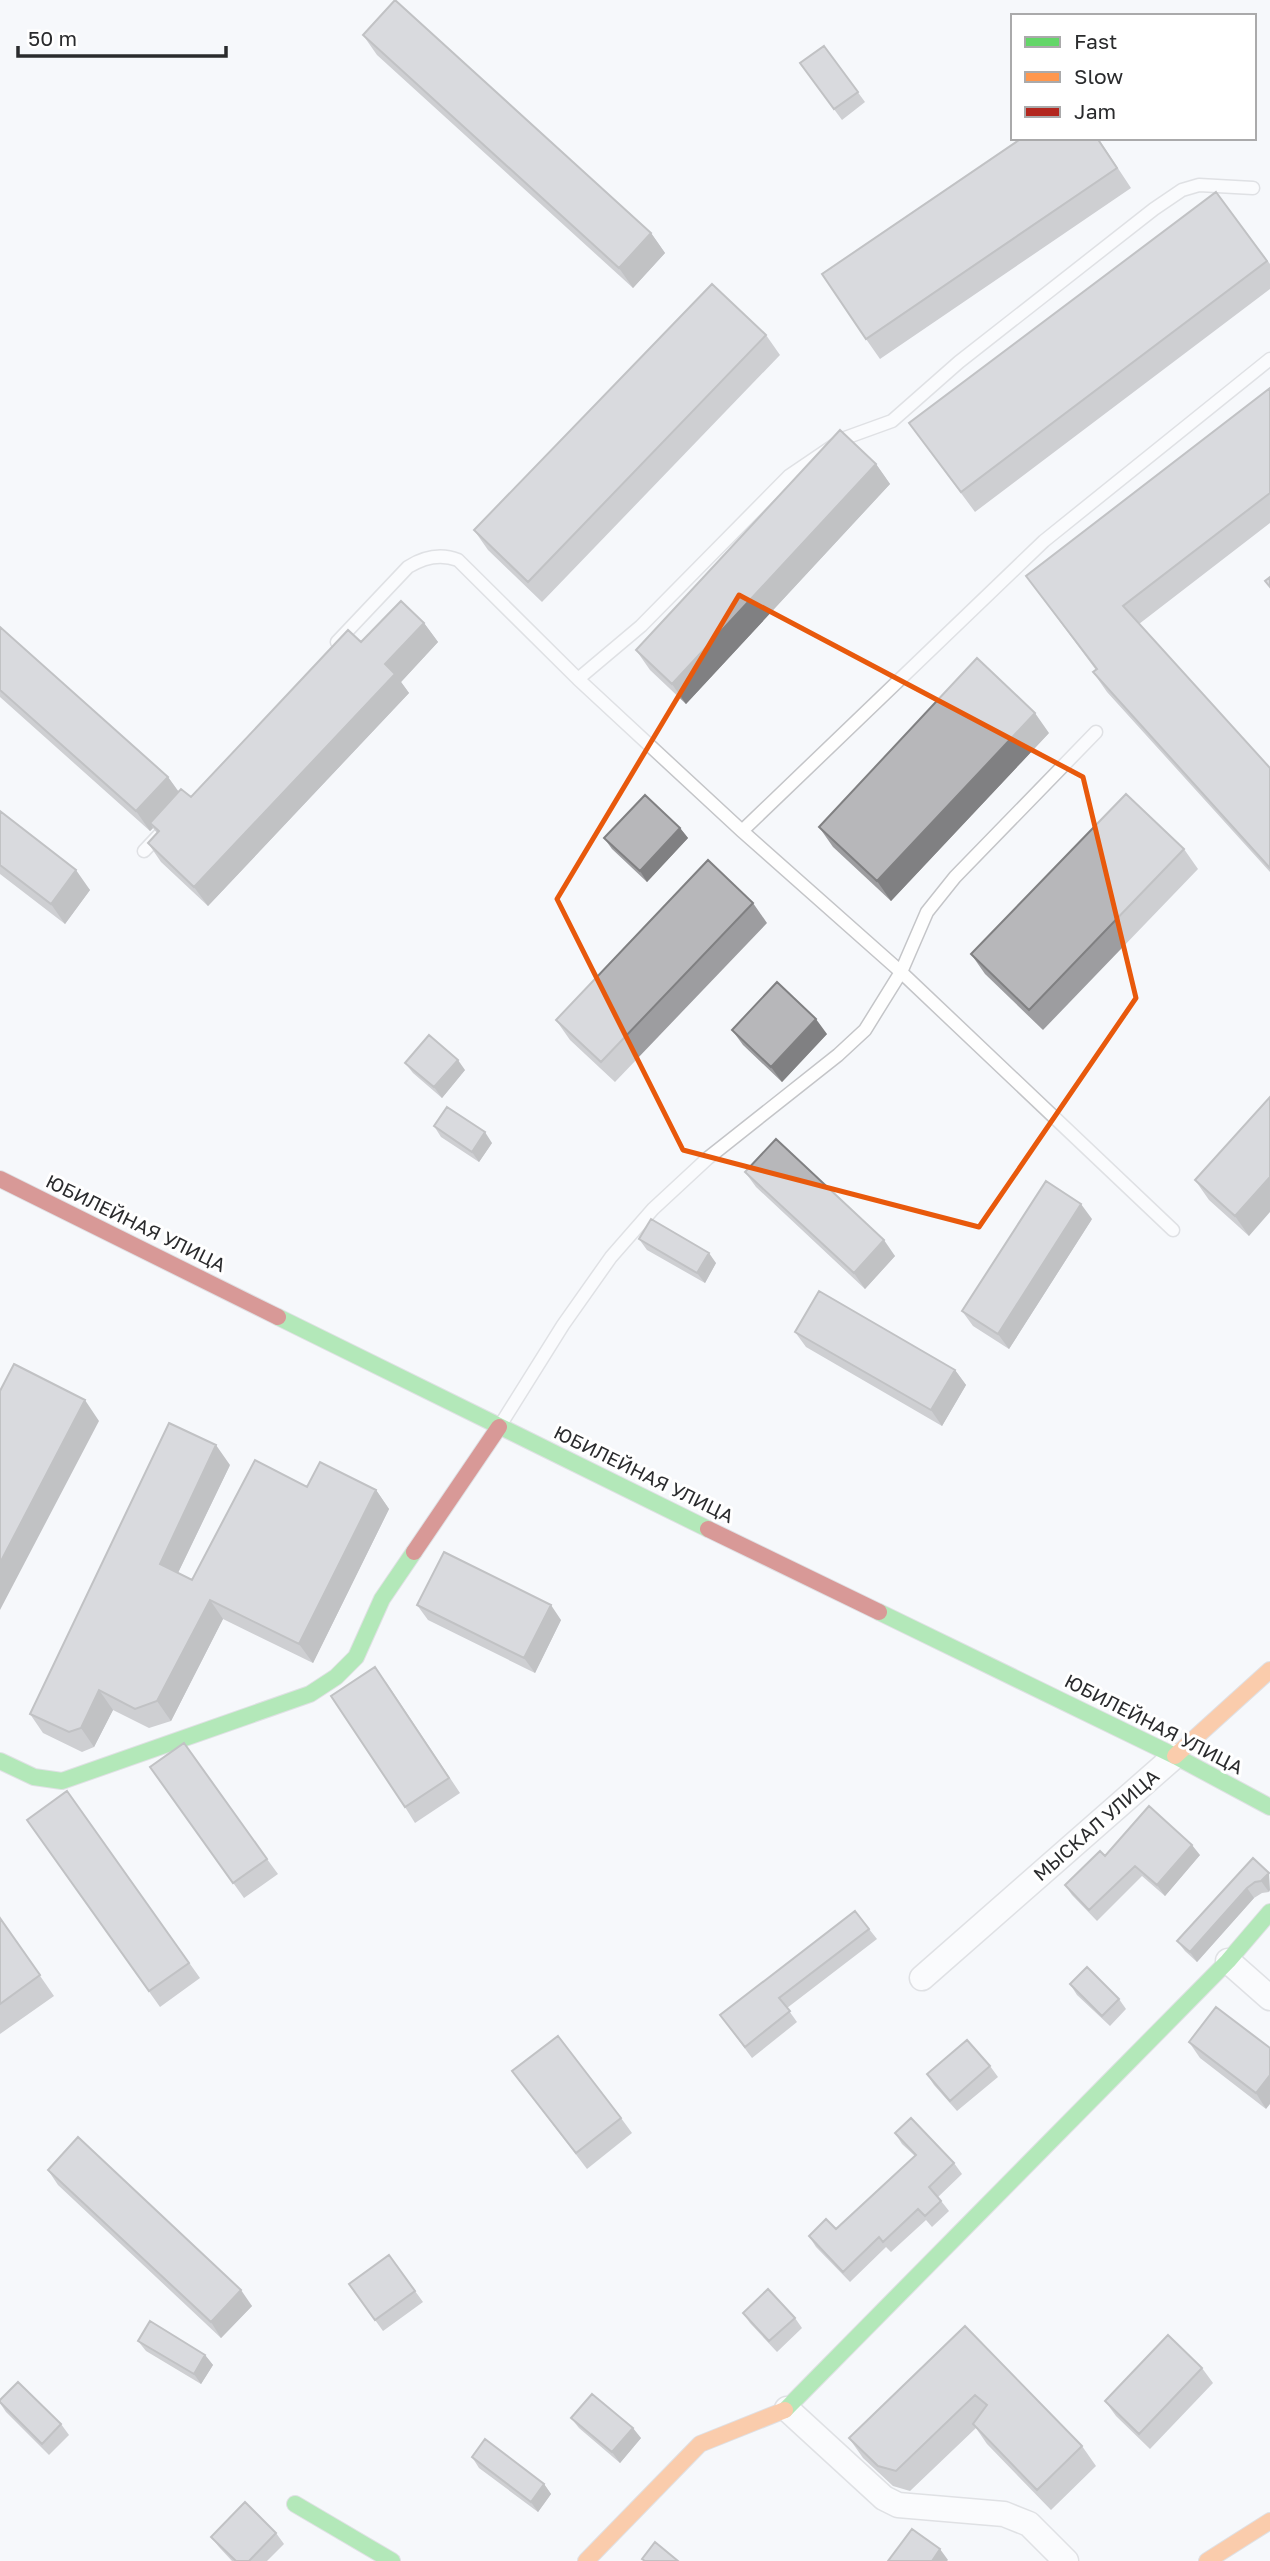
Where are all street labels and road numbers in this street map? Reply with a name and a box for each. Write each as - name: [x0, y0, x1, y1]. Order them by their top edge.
- street label: ЮБИЛЕЙНАЯ УЛИЦА: [43, 1169, 230, 1276]
- street label: ЮБИЛЕЙНАЯ УЛИЦА: [551, 1420, 738, 1527]
- street label: ЮБИЛЕЙНАЯ УЛИЦА: [1061, 1669, 1248, 1779]
- street label: МЫСКАЛ УЛИЦА: [1028, 1764, 1163, 1885]

